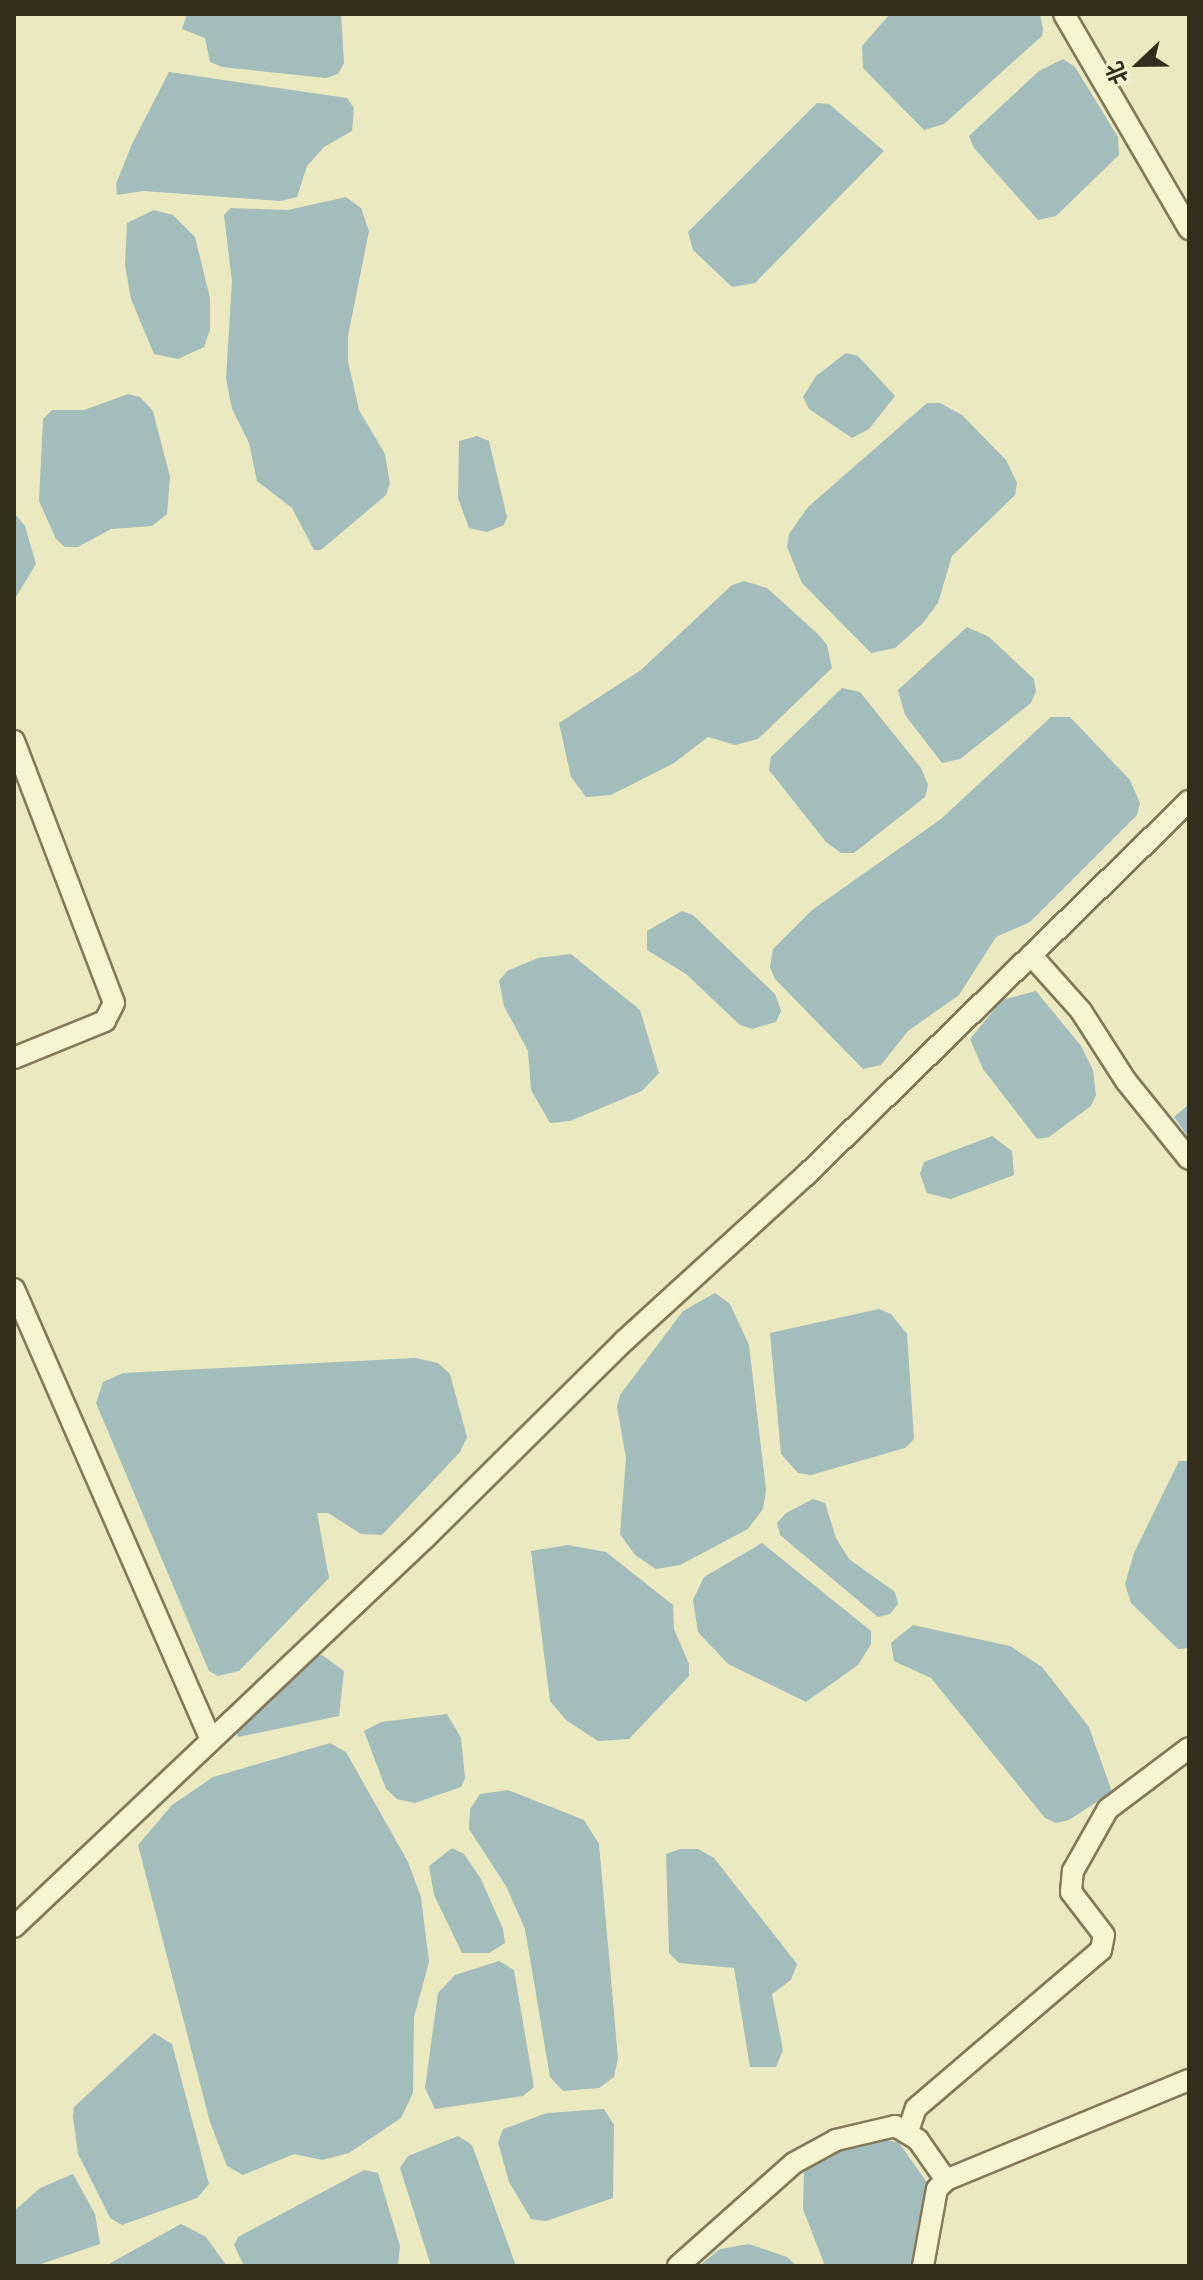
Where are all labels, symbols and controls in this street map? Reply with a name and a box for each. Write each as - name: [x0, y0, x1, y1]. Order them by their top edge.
- north arrow: [1099, 24, 1179, 104]
- text: 北: [1099, 58, 1134, 89]

